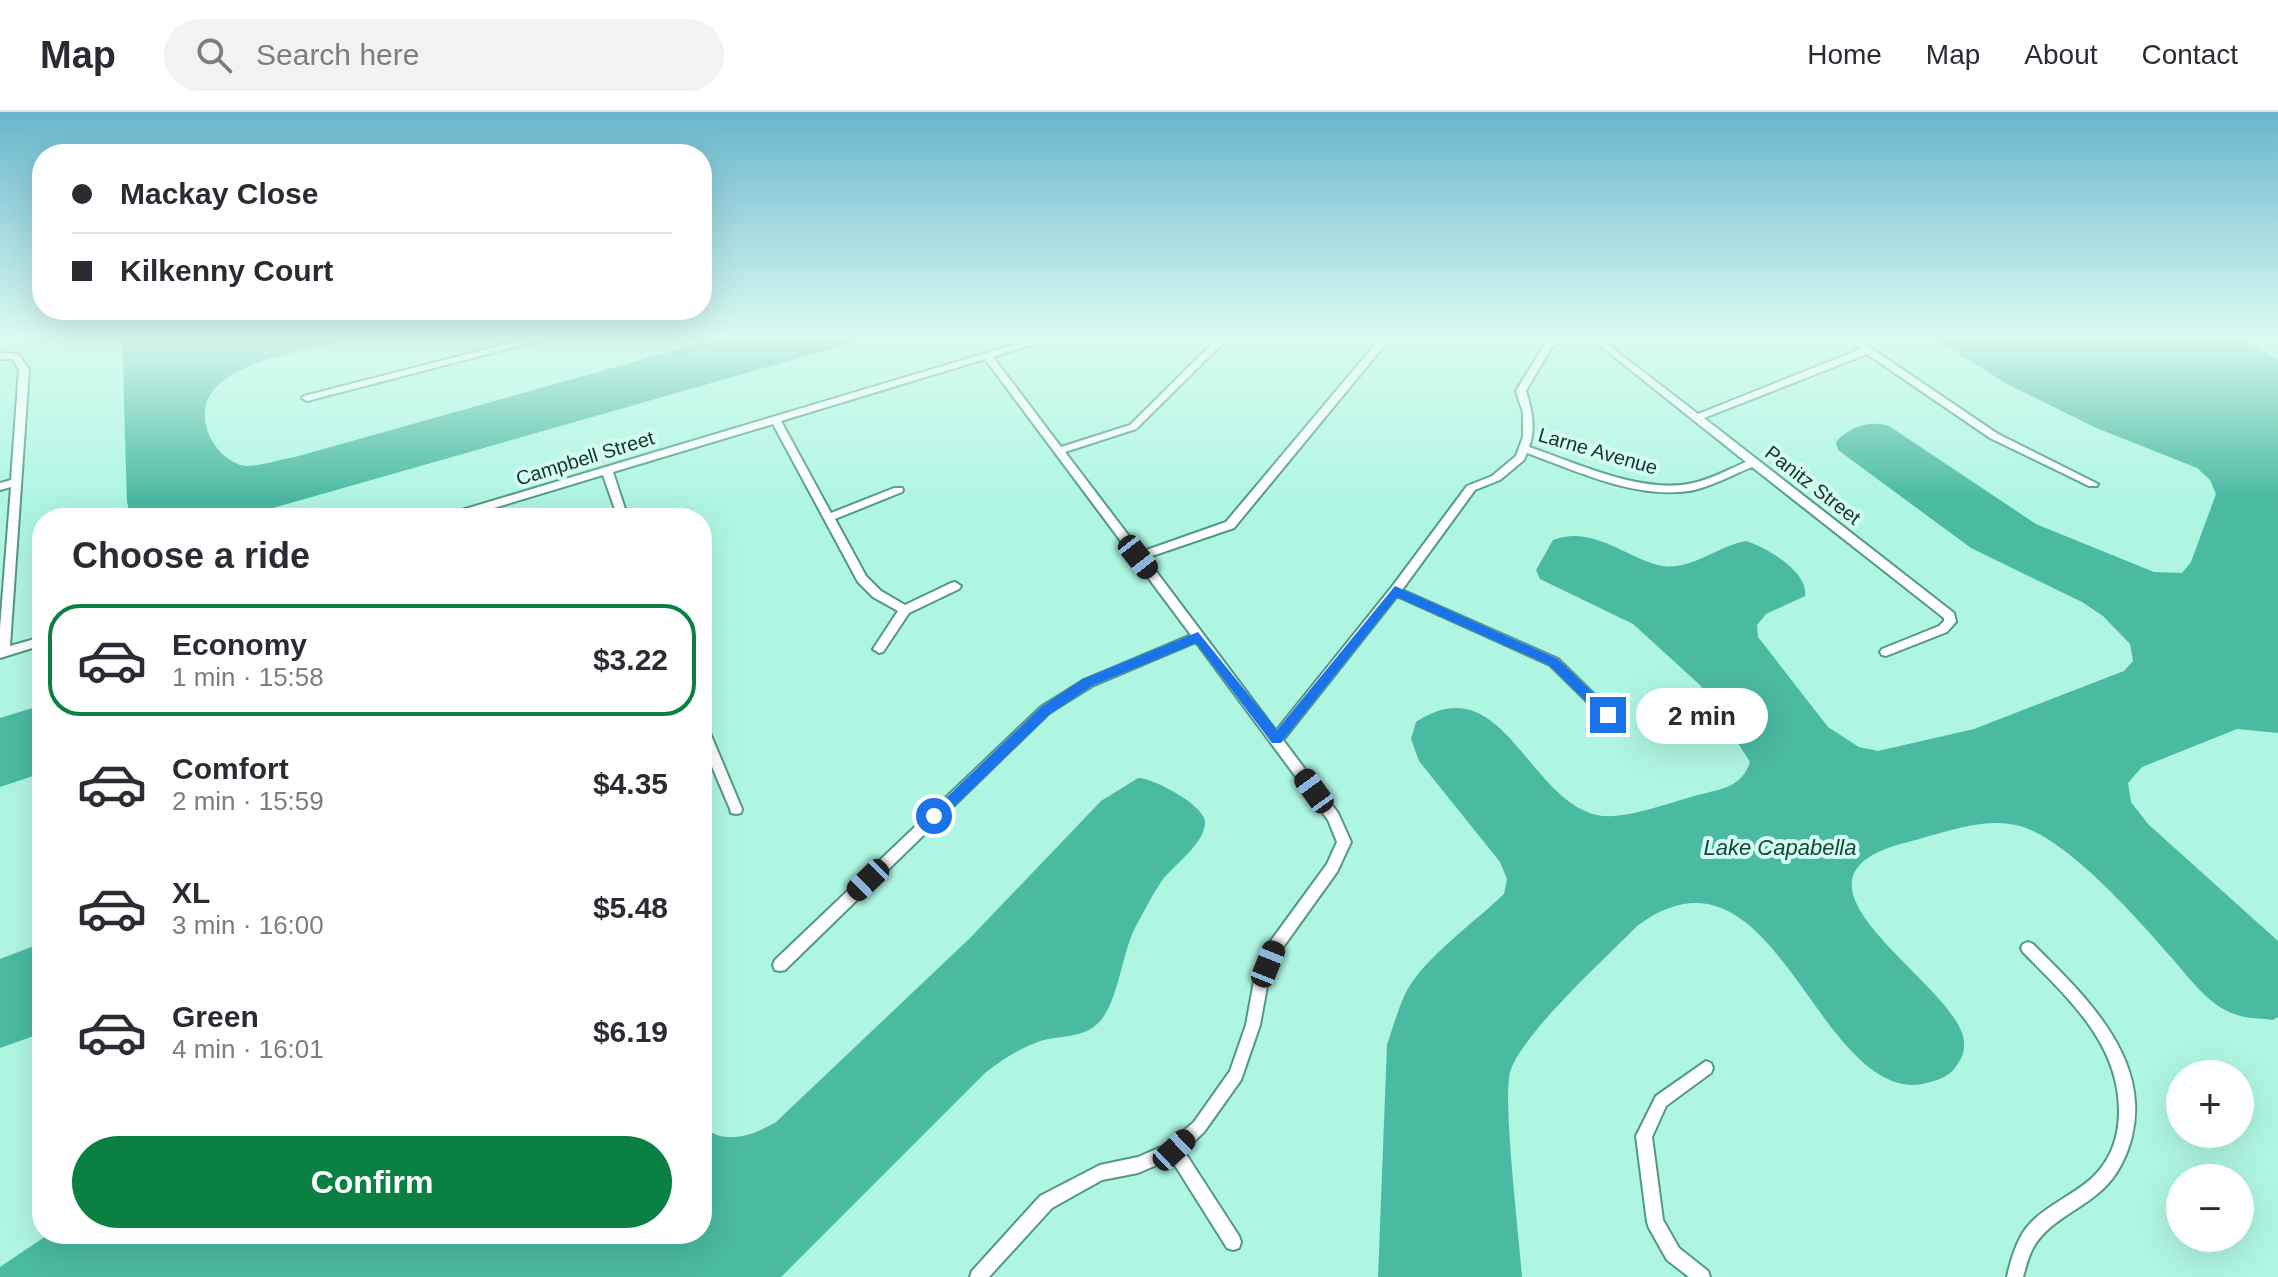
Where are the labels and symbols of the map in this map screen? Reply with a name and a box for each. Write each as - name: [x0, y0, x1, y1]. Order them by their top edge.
- street label: Larne Avenue: [1536, 423, 1660, 479]
- street label: Campbell Street: [513, 426, 657, 489]
- street label: Panitz Street: [1761, 441, 1865, 529]
- car: [1114, 531, 1162, 583]
- callout: 2 min: [1636, 687, 1768, 743]
- route end: [1590, 697, 1626, 733]
- car: [1290, 765, 1338, 817]
- route start: [916, 798, 952, 834]
- water label: Lake Capabella: [1704, 835, 1856, 860]
- car: [842, 855, 894, 905]
- car: [1248, 937, 1288, 991]
- car: [1148, 1125, 1200, 1175]

